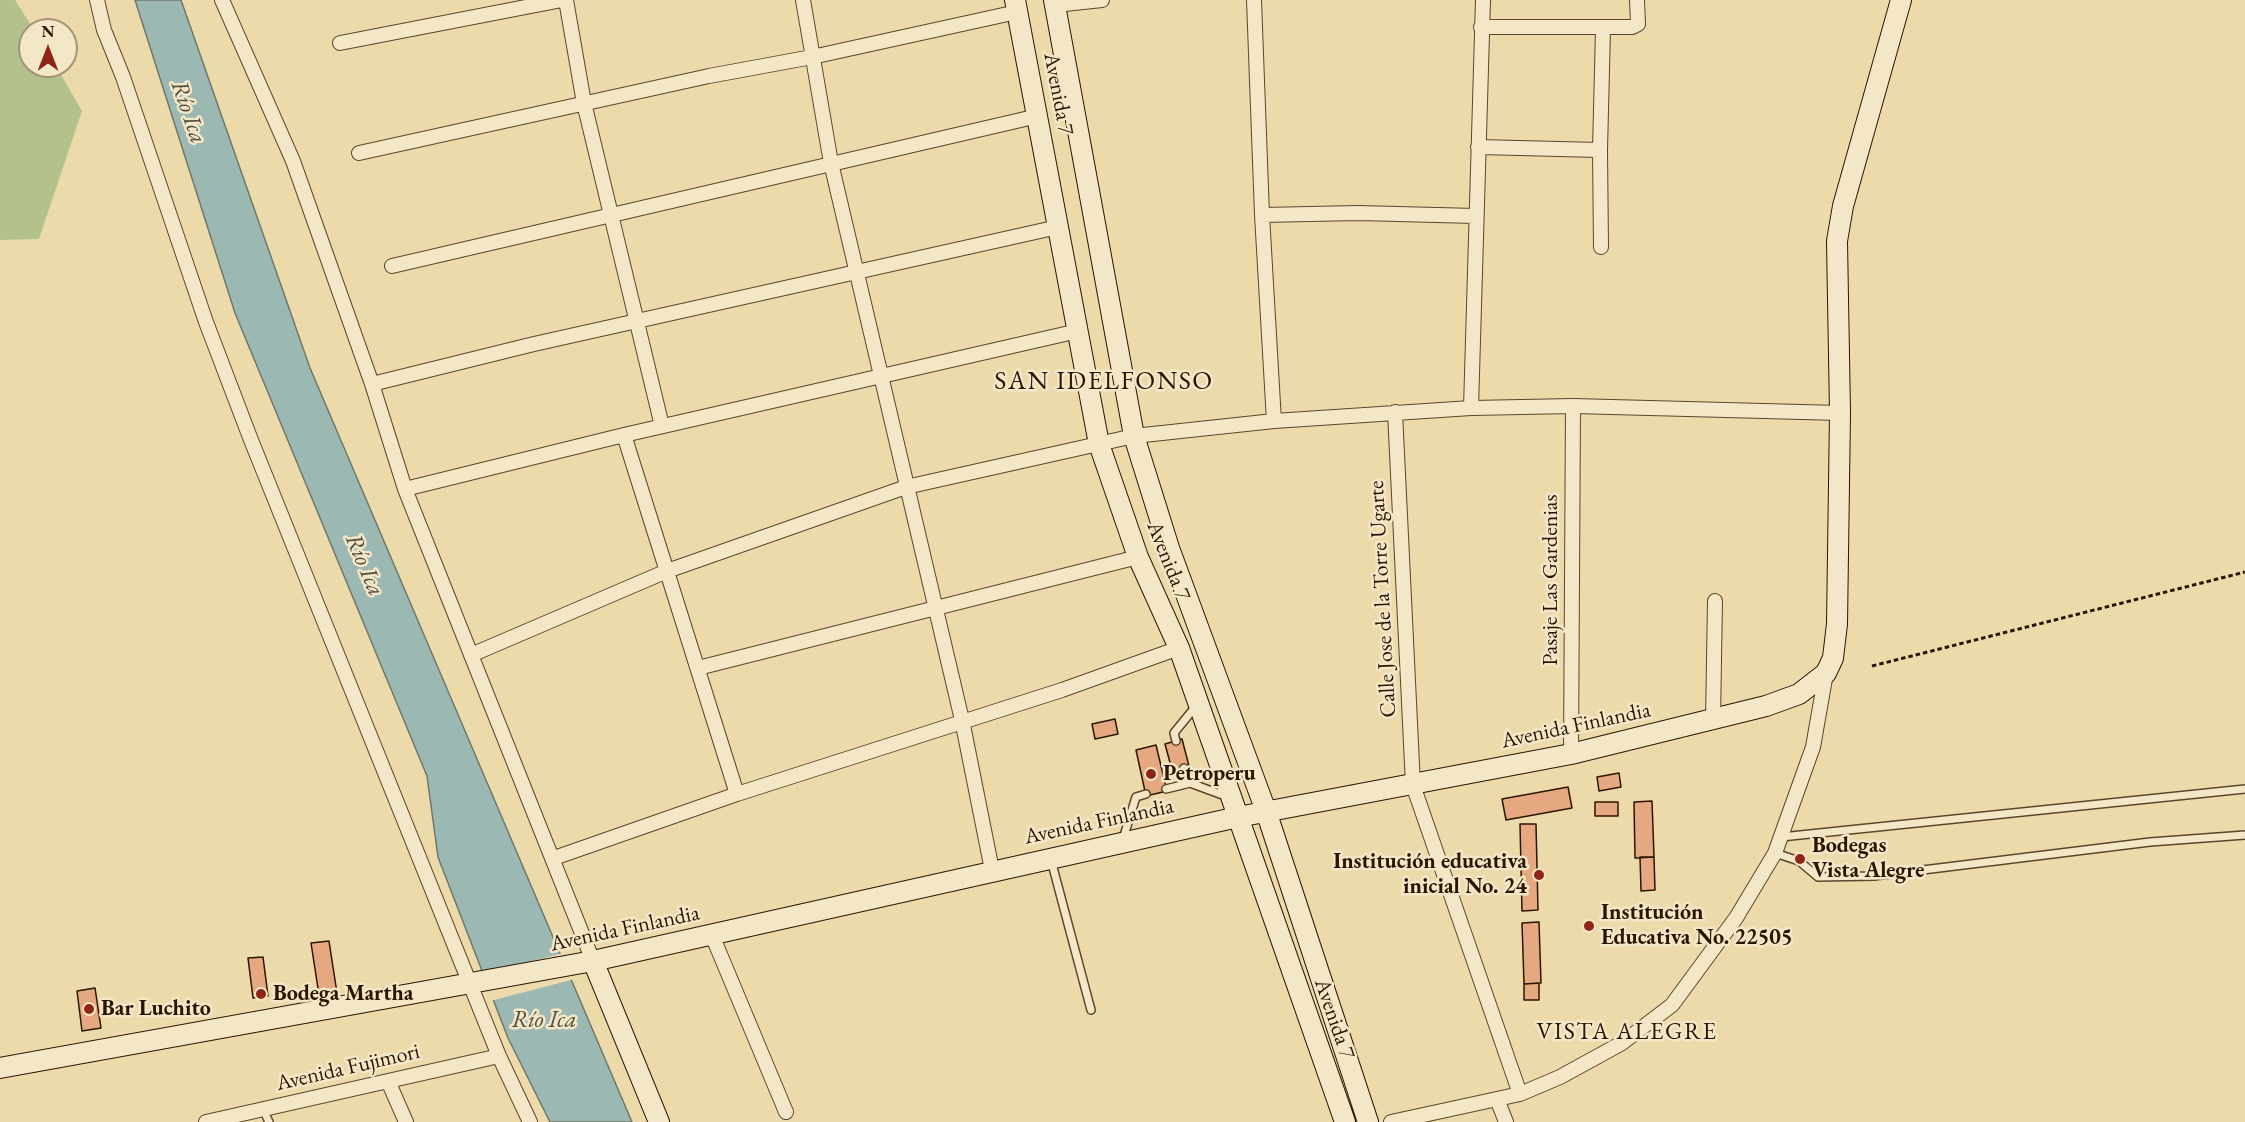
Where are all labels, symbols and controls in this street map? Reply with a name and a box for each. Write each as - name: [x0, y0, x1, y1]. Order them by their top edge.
- north arrow: [18, 18, 78, 78]
- text: N: [42, 21, 54, 42]
- street label: Avenida 7: [1037, 51, 1079, 137]
- water label: Río Ica: [164, 77, 212, 147]
- district label: SAN IDELFONSO: [994, 366, 1214, 398]
- street label: Calle Jose de la Torre Ugarte: [1364, 480, 1402, 718]
- street label: Pasaje Las Gardenias: [1538, 494, 1564, 666]
- street label: Avenida 7: [1140, 517, 1196, 605]
- water label: Río Ica: [338, 529, 390, 601]
- street label: Avenida Finlandia: [1499, 697, 1653, 755]
- place label: Petroperu: [1163, 761, 1256, 787]
- marker: Petroperu: [1144, 767, 1158, 781]
- street label: Avenida Finlandia: [1022, 793, 1176, 851]
- place label: Bodegas Vista Alegre: [1812, 833, 1924, 884]
- place label: Institución educativa inicial No. 24: [1333, 849, 1527, 900]
- marker: Bodegas Vista Alegre: [1793, 852, 1807, 866]
- marker: Institución educativa inicial No. 24: [1532, 868, 1546, 882]
- street label: Avenida Finlandia: [548, 900, 702, 958]
- place label: Institución Educativa No. 22505: [1601, 900, 1793, 951]
- marker: Institución Educativa No. 22505: [1582, 919, 1596, 933]
- street label: Avenida 7: [1308, 975, 1360, 1063]
- place label: Bodega Martha: [273, 981, 413, 1007]
- marker: Bodega Martha: [254, 987, 268, 1001]
- place label: Bar Luchito: [101, 996, 211, 1022]
- marker: Bar Luchito: [82, 1002, 96, 1016]
- water label: Río Ica: [512, 1006, 576, 1034]
- district label: VISTA ALEGRE: [1536, 1018, 1718, 1046]
- street label: Avenida Fujimori: [274, 1039, 422, 1097]

